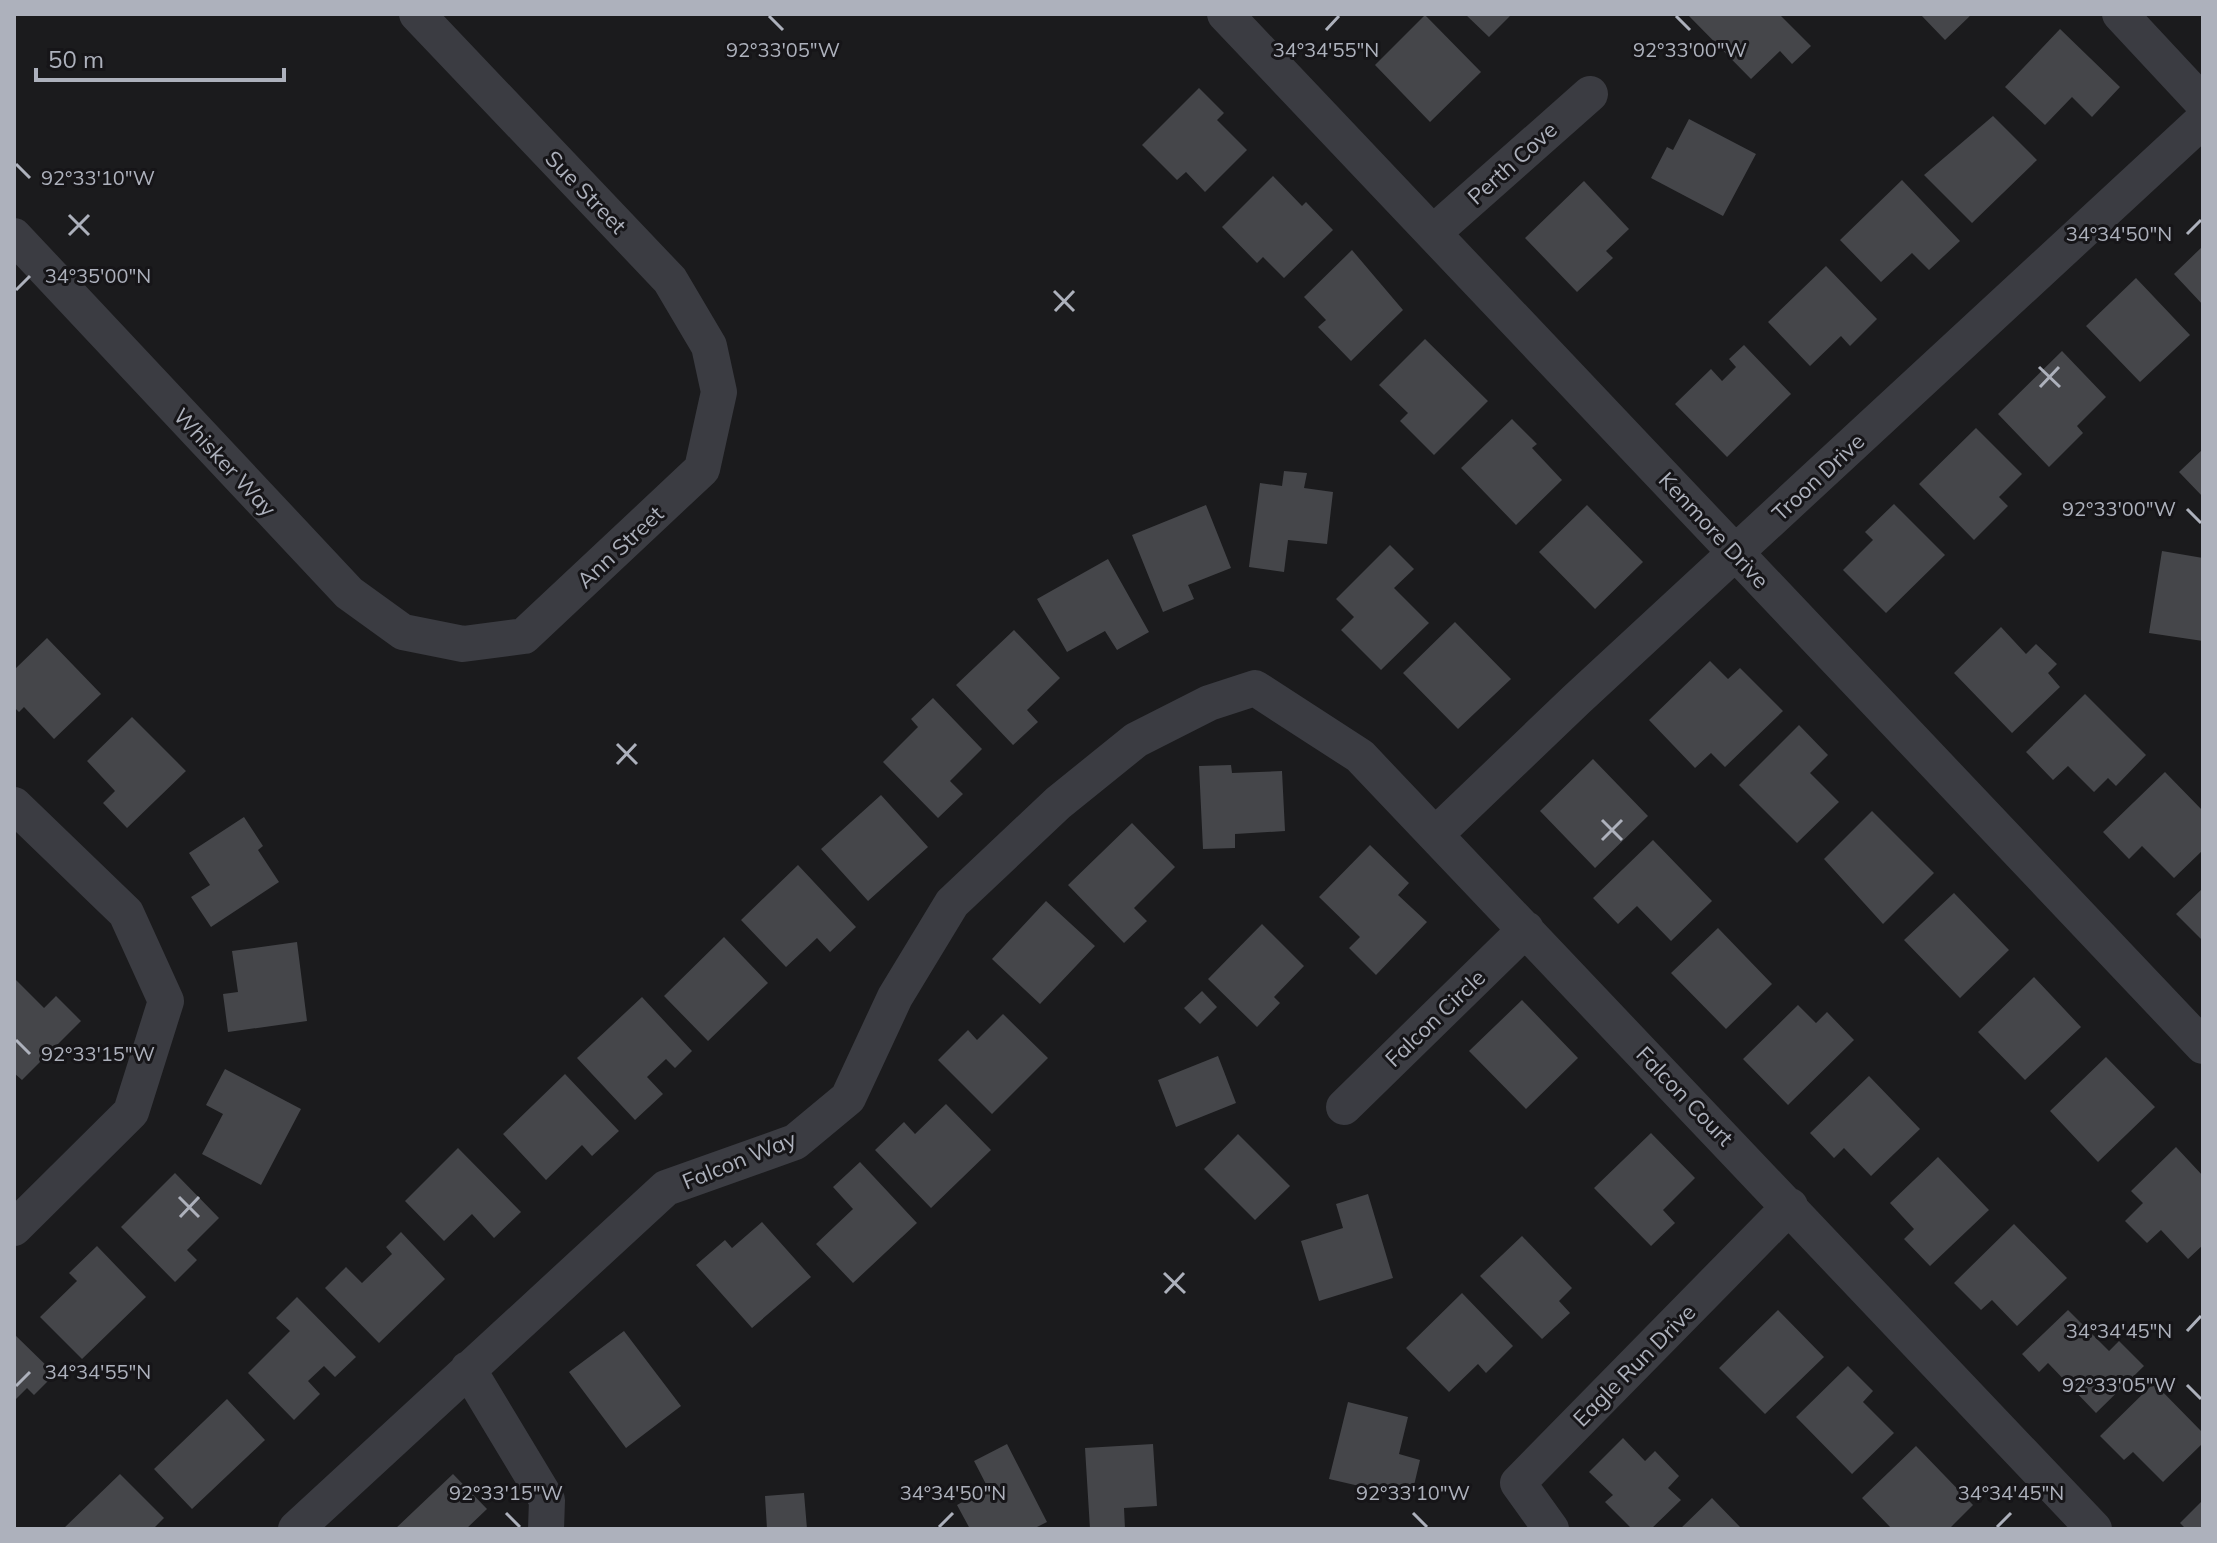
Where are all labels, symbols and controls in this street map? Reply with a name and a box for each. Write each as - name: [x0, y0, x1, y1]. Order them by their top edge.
- scale bar: [36, 32, 284, 82]
- text: 92°33'05"W: [726, 37, 840, 62]
- text: 34°34'55"N: [1273, 37, 1379, 62]
- text: 92°33'00"W: [1633, 37, 1747, 62]
- text: 50 m: [48, 44, 104, 74]
- street label: Perth Cove: [1461, 116, 1563, 210]
- street label: Sue Street: [539, 145, 633, 240]
- text: 92°33'10"W: [41, 165, 155, 190]
- text: 34°34'50"N: [2066, 221, 2172, 246]
- text: 34°35'00"N: [45, 263, 151, 288]
- street label: Whisker Way: [168, 402, 283, 522]
- street label: Troon Drive: [1766, 427, 1870, 527]
- street label: Kenmore Drive: [1653, 466, 1775, 594]
- text: 92°33'00"W: [2062, 496, 2176, 521]
- street label: Ann Street: [571, 500, 669, 594]
- street label: Falcon Circle: [1379, 963, 1491, 1073]
- street label: Falcon Court: [1630, 1040, 1740, 1152]
- text: 92°33'15"W: [41, 1041, 155, 1066]
- street label: Falcon Way: [678, 1124, 800, 1195]
- street label: Eagle Run Drive: [1567, 1298, 1701, 1432]
- text: 34°34'45"N: [2066, 1318, 2172, 1343]
- text: 34°34'55"N: [45, 1359, 151, 1384]
- text: 92°33'05"W: [2062, 1372, 2176, 1397]
- text: 92°33'15"W: [449, 1480, 563, 1505]
- text: 34°34'50"N: [900, 1480, 1006, 1505]
- text: 92°33'10"W: [1356, 1480, 1470, 1505]
- text: 34°34'45"N: [1958, 1480, 2064, 1505]

